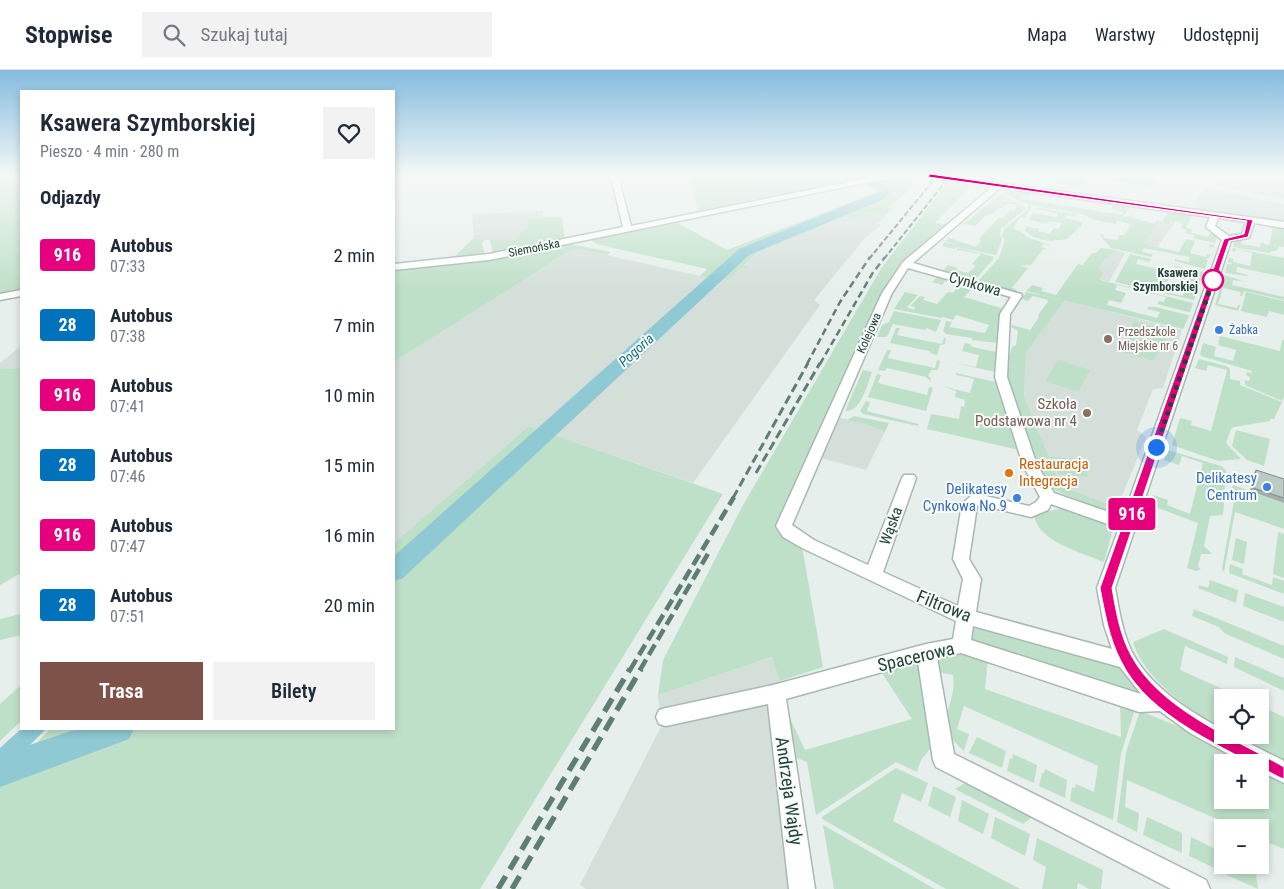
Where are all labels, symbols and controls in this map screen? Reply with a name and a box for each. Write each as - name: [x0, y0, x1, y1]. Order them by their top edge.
- search box: [142, 12, 492, 57]
- text: Stopwise: [25, 21, 112, 49]
- icon: search: [160, 21, 188, 49]
- text: Szukaj tutaj: [200, 23, 288, 46]
- text: Mapa: [1027, 24, 1067, 45]
- text: Warstwy: [1095, 24, 1155, 45]
- text: Udostępnij: [1183, 24, 1259, 45]
- button: heart: [323, 107, 375, 159]
- text: Ksawera Szymborskiej: [40, 109, 256, 137]
- text: Pieszo · 4 min · 280 m: [40, 142, 179, 161]
- text: Odjazdy: [40, 186, 101, 209]
- text: Autobus: [110, 234, 173, 257]
- street label: Siemońska: [507, 236, 561, 260]
- text: 916: [54, 244, 81, 265]
- text: 2 min: [333, 244, 375, 267]
- text: 07:33: [110, 257, 145, 276]
- place label: Ksawera Szymborskiej: [1133, 266, 1198, 294]
- street label: Cynkowa: [947, 268, 1003, 300]
- marker: Ksawera Szymborskiej: [1202, 269, 1224, 291]
- text: Autobus: [110, 304, 173, 327]
- street label: Kolejowa: [854, 310, 884, 356]
- text: 28: [58, 314, 77, 335]
- text: 7 min: [333, 314, 375, 337]
- place label: Żabka: [1229, 322, 1258, 337]
- marker: Żabka: [1213, 324, 1225, 336]
- place label: Przedszkole Miejskie nr 6: [1118, 325, 1178, 353]
- text: 07:38: [110, 327, 145, 346]
- water label: Pogoria: [615, 330, 657, 370]
- marker: Przedszkole Miejskie nr 6: [1102, 333, 1114, 345]
- text: Autobus: [110, 374, 173, 397]
- text: 916: [54, 384, 81, 405]
- text: 10 min: [324, 384, 375, 407]
- place label: Szkoła Podstawowa nr 4: [975, 395, 1077, 430]
- text: 07:41: [110, 397, 145, 416]
- marker: Szkoła Podstawowa nr 4: [1081, 407, 1093, 419]
- your location: [1144, 435, 1169, 460]
- text: Autobus: [110, 444, 173, 467]
- text: 28: [58, 454, 77, 475]
- text: 15 min: [324, 454, 375, 477]
- place label: Restauracja Integracja: [1019, 455, 1089, 490]
- text: 07:46: [110, 467, 145, 486]
- marker: Restauracja Integracja: [1003, 467, 1015, 479]
- place label: Delikatesy Centrum: [1196, 469, 1257, 504]
- place label: Delikatesy Cynkowa No 9: [923, 480, 1007, 515]
- marker: Delikatesy Centrum: [1261, 481, 1273, 493]
- marker: Delikatesy Cynkowa No 9: [1011, 492, 1023, 504]
- line badge: 916: [1103, 498, 1161, 530]
- text: 916: [1118, 503, 1146, 524]
- street label: Wąska: [876, 505, 906, 547]
- text: Autobus: [110, 514, 173, 537]
- text: 916: [54, 524, 81, 545]
- text: 16 min: [324, 524, 375, 547]
- text: 07:47: [110, 537, 145, 556]
- text: Autobus: [110, 584, 173, 607]
- street label: Filtrowa: [914, 585, 975, 626]
- text: 28: [58, 594, 77, 615]
- text: 20 min: [324, 594, 375, 617]
- text: 07:51: [110, 607, 145, 626]
- street label: Spacerowa: [875, 637, 956, 676]
- button: Trasa: [40, 662, 203, 720]
- button: Bilety: [213, 662, 375, 720]
- map controls: [1214, 689, 1269, 874]
- button: locate: [1214, 689, 1269, 744]
- street label: Andrzeja Wajdy: [772, 735, 808, 847]
- button: +: [1214, 754, 1269, 809]
- button: −: [1214, 819, 1269, 874]

